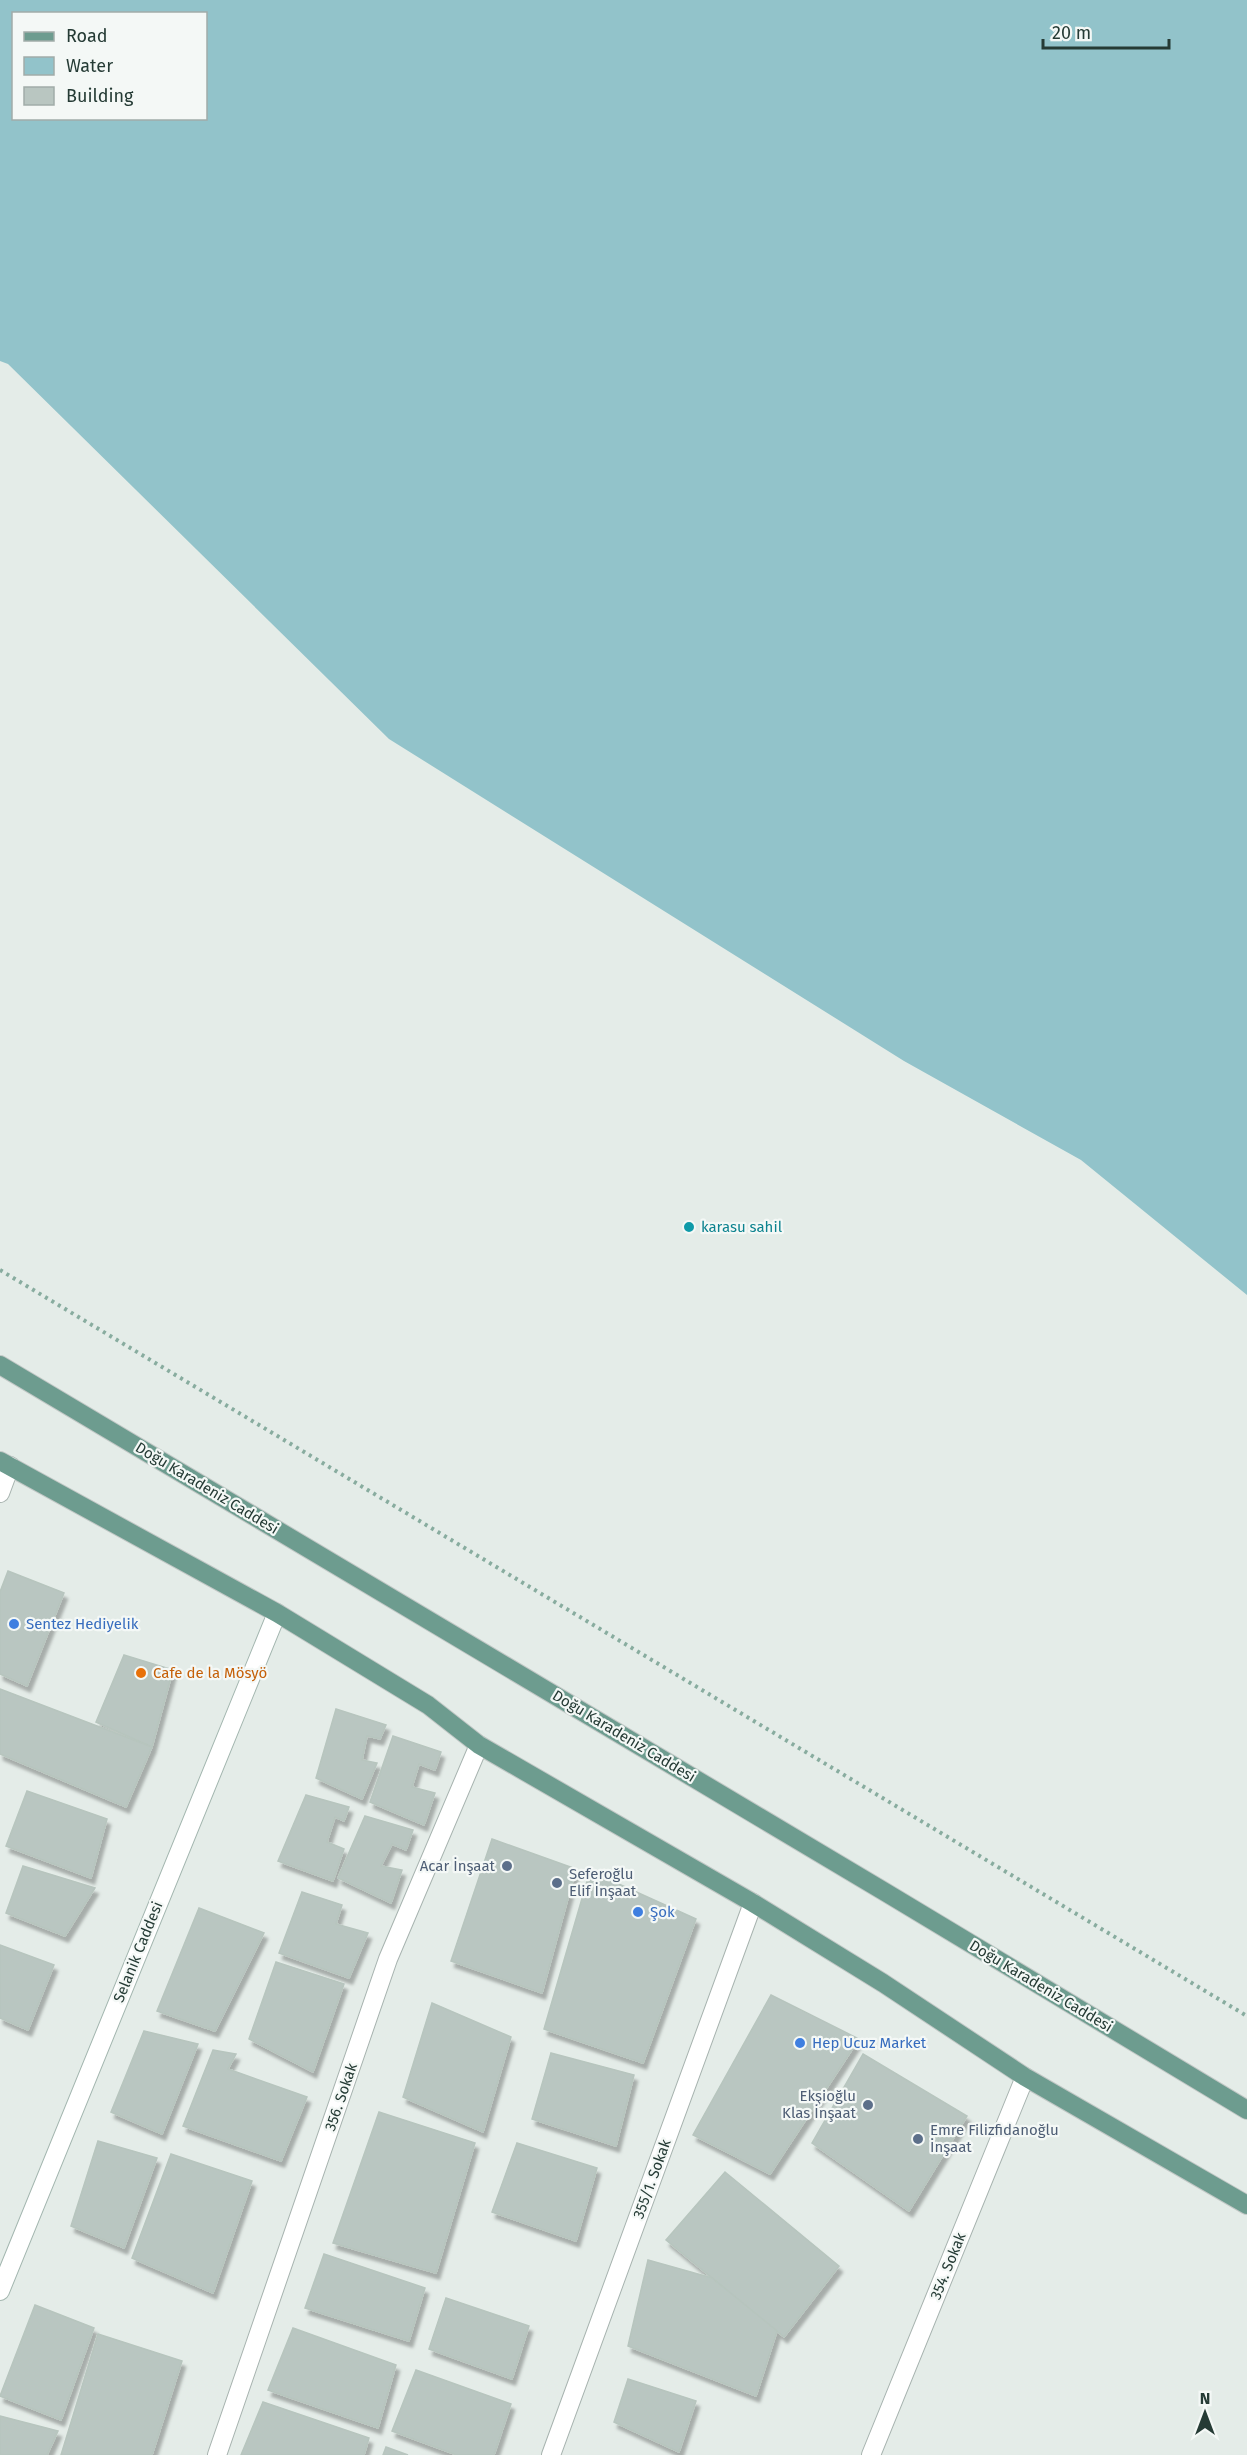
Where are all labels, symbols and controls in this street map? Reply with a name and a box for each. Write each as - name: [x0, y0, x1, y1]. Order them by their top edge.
- legend: [12, 12, 207, 120]
- scale bar: [1043, 12, 1169, 50]
- text: 20 m: [1052, 22, 1091, 44]
- text: Road: [66, 25, 108, 47]
- text: Water: [66, 55, 113, 77]
- text: Building: [66, 85, 134, 107]
- place label: karasu sahil: [701, 1218, 783, 1236]
- marker: karasu sahil: [682, 1220, 696, 1234]
- street label: Doğu Karadeniz Caddesi: [132, 1438, 282, 1538]
- place label: Sentez Hediyelik: [26, 1615, 139, 1633]
- marker: Sentez Hediyelik: [7, 1617, 21, 1631]
- place label: Cafe de la Mösyö: [153, 1664, 267, 1682]
- marker: Cafe de la Mösyö: [134, 1666, 148, 1680]
- street label: Doğu Karadeniz Caddesi: [549, 1686, 699, 1786]
- place label: Acar İnşaat: [420, 1857, 496, 1875]
- marker: Acar İnşaat: [500, 1859, 514, 1873]
- place label: Seferoğlu Elif İnşaat: [569, 1865, 637, 1900]
- marker: Seferoğlu Elif İnşaat: [550, 1876, 564, 1890]
- street label: Selanik Caddesi: [110, 1899, 166, 2005]
- place label: Şok: [650, 1903, 675, 1921]
- marker: Şok: [631, 1905, 645, 1919]
- street label: Doğu Karadeniz Caddesi: [966, 1936, 1116, 2036]
- place label: Hep Ucuz Market: [812, 2034, 927, 2052]
- marker: Hep Ucuz Market: [793, 2036, 807, 2050]
- street label: 356. Sokak: [321, 2060, 361, 2133]
- place label: Ekşioğlu Klas İnşaat: [782, 2087, 857, 2122]
- marker: Ekşioğlu Klas İnşaat: [861, 2098, 875, 2112]
- place label: Emre Filizfidanoğlu İnşaat: [930, 2121, 1059, 2156]
- marker: Emre Filizfidanoğlu İnşaat: [911, 2132, 925, 2146]
- street label: 355/1. Sokak: [629, 2136, 675, 2221]
- street label: 354. Sokak: [926, 2230, 970, 2302]
- north arrow: [1175, 2383, 1235, 2443]
- text: N: [1200, 2389, 1210, 2408]

